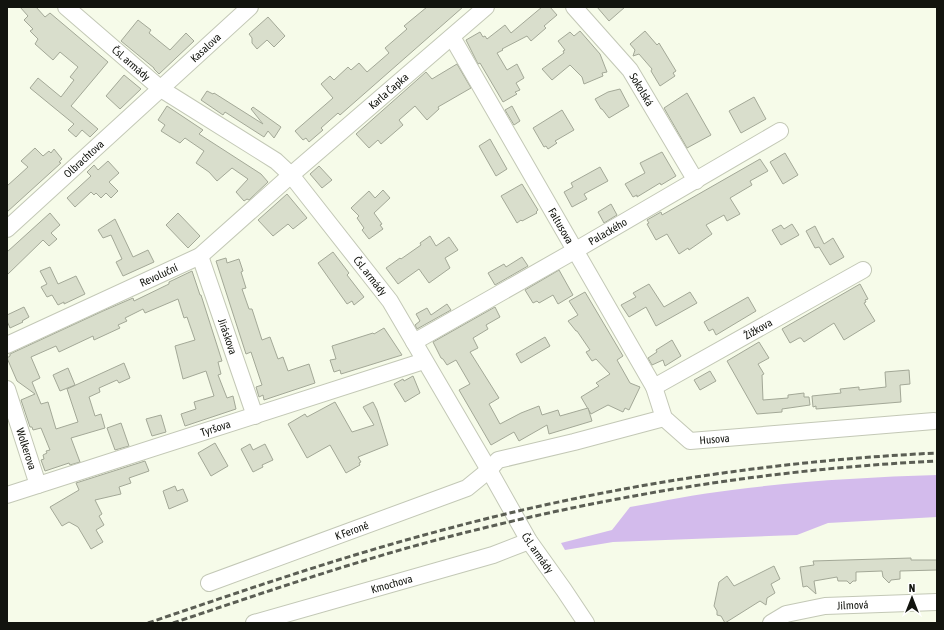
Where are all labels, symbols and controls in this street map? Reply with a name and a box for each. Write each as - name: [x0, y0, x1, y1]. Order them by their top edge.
- street label: Kasalova: [188, 31, 223, 64]
- street label: Čsl. armády: [110, 43, 153, 83]
- street label: Karla Čapka: [366, 71, 411, 111]
- street label: Sokolská: [627, 71, 656, 108]
- street label: Olbrachtova: [61, 138, 106, 180]
- street label: Faltusova: [546, 206, 576, 246]
- street label: Palackého: [586, 216, 629, 247]
- street label: Čsl. armády: [351, 254, 390, 298]
- street label: Revoluční: [138, 261, 180, 289]
- street label: Žižkova: [742, 316, 774, 342]
- street label: Jiráskova: [216, 317, 239, 356]
- street label: Tyršova: [199, 418, 232, 438]
- street label: Wolkerova: [14, 427, 39, 471]
- street label: Husova: [699, 432, 730, 446]
- street label: K Feroně: [333, 519, 370, 542]
- street label: Čsl. armády: [520, 531, 556, 576]
- street label: Kmochova: [369, 572, 414, 595]
- north arrow: [892, 578, 932, 618]
- text: N: [909, 582, 915, 594]
- street label: Jilmová: [837, 598, 869, 612]

